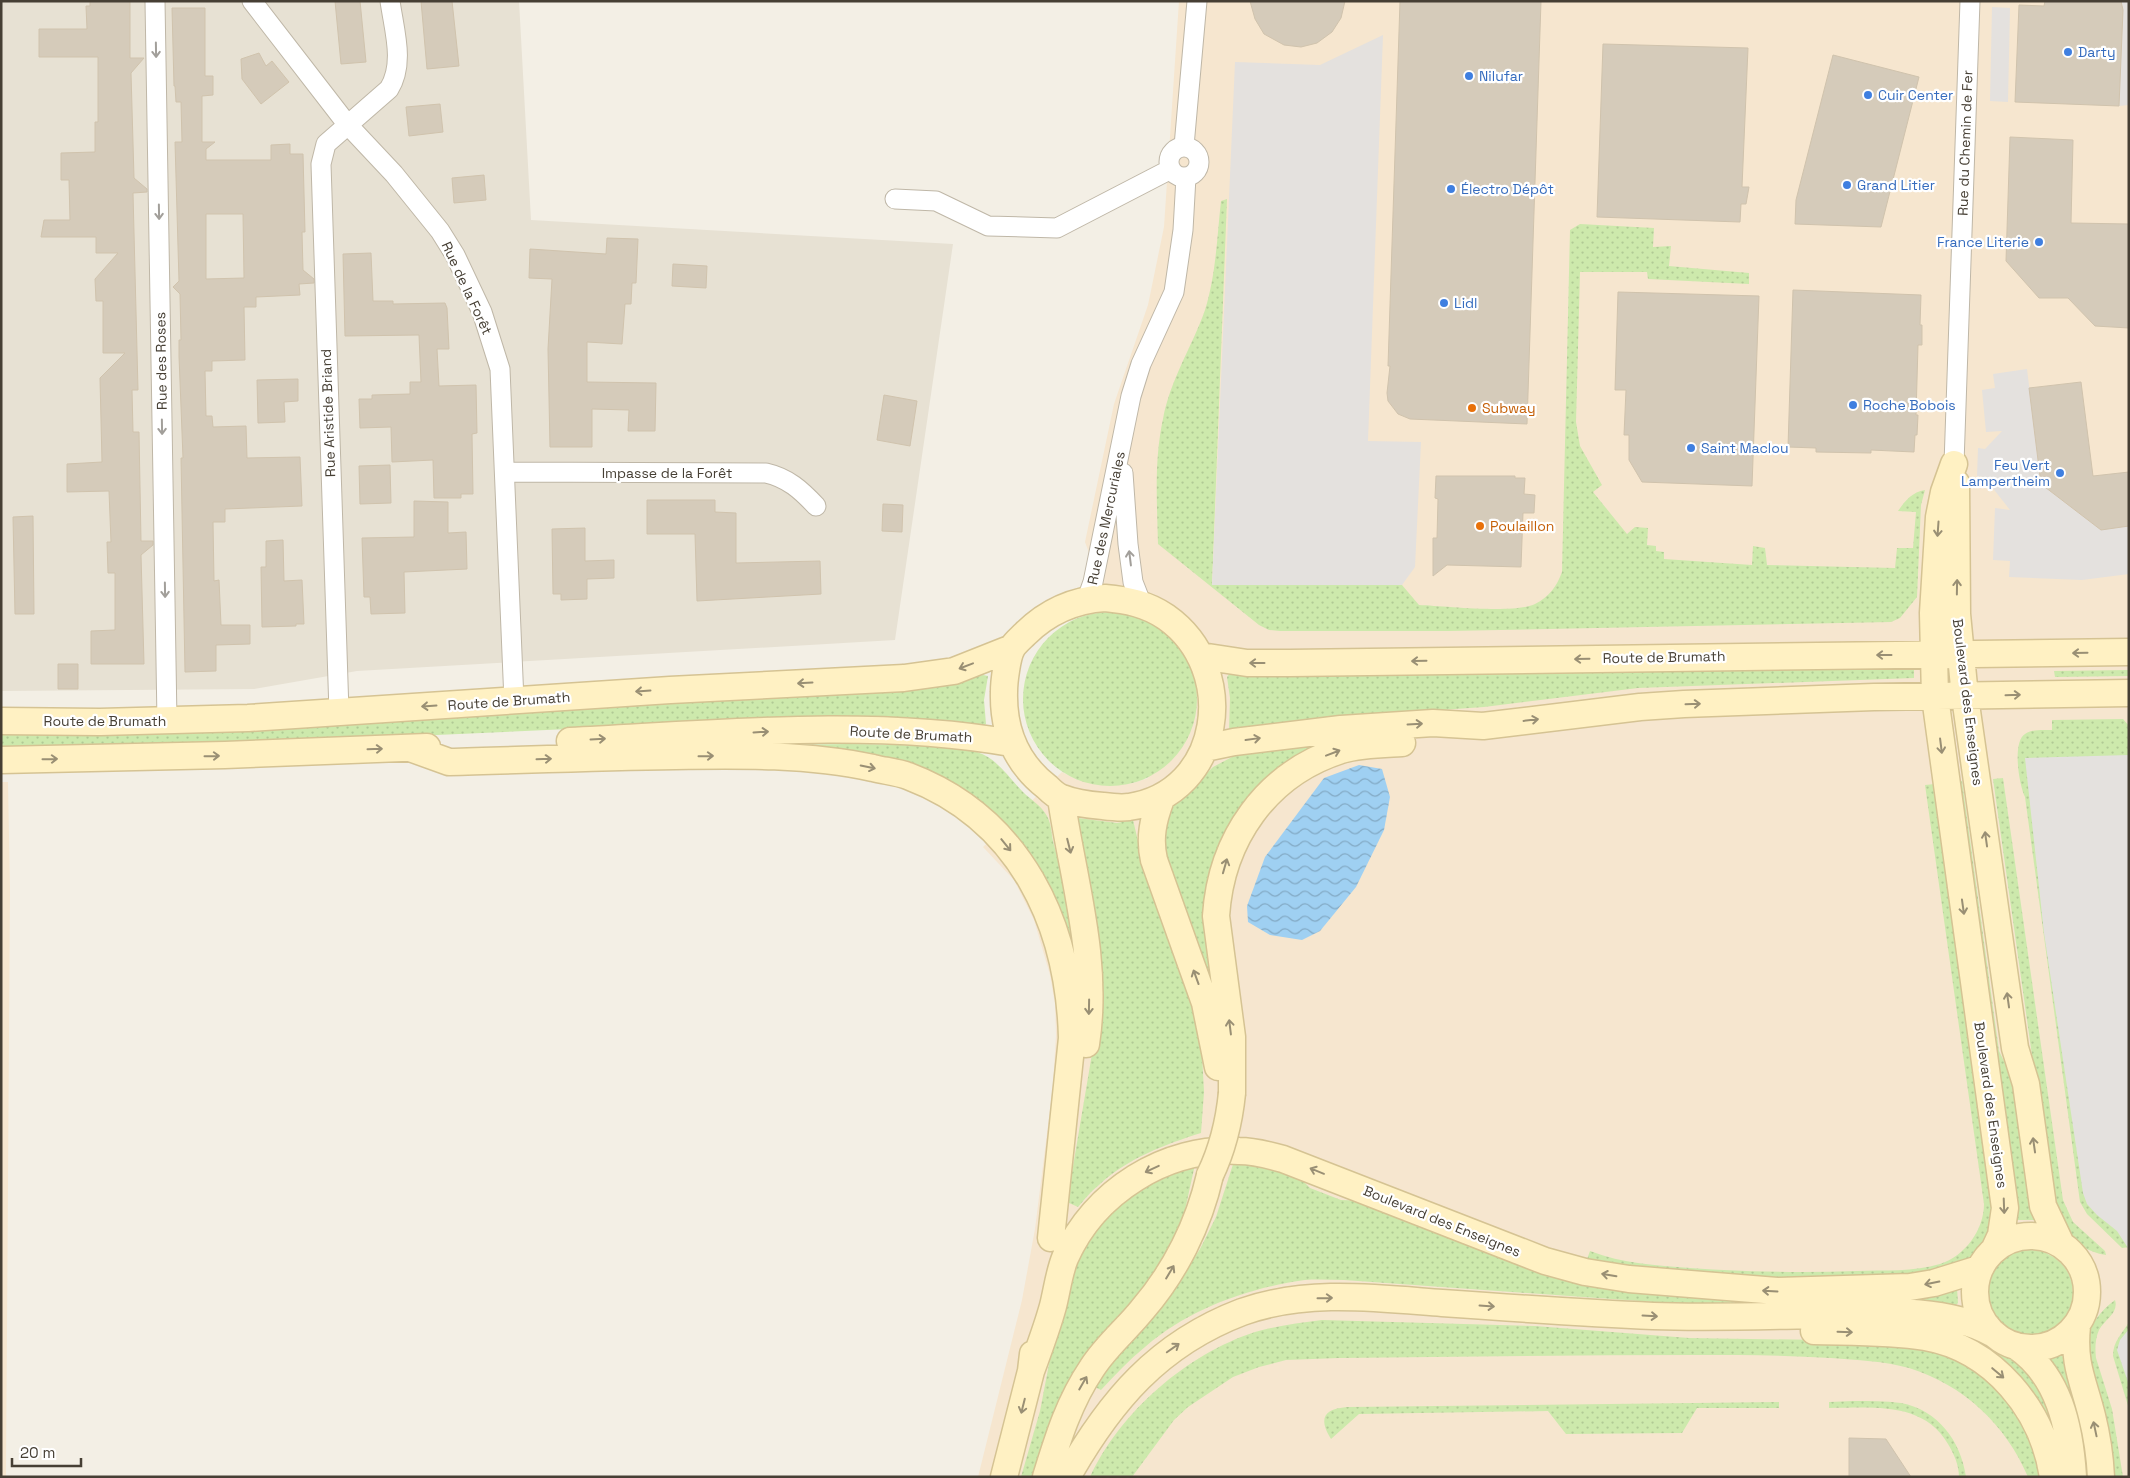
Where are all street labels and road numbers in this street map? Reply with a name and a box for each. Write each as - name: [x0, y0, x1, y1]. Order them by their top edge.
- street label: Rue du Chemin de Fer: [1953, 70, 1977, 216]
- street label: Rue de la Forêt: [438, 238, 496, 338]
- street label: Rue des Roses: [151, 312, 171, 410]
- street label: Rue Aristide Briand: [317, 349, 339, 477]
- street label: Rue des Mercuriales: [1083, 450, 1129, 586]
- street label: Impasse de la Forêt: [602, 464, 732, 482]
- street label: Boulevard des Enseignes: [1949, 618, 1987, 786]
- street label: Route de Brumath: [1602, 647, 1726, 667]
- street label: Route de Brumath: [447, 688, 571, 714]
- street label: Route de Brumath: [44, 712, 166, 730]
- street label: Route de Brumath: [849, 722, 973, 746]
- street label: Boulevard des Enseignes: [1970, 1021, 2012, 1189]
- street label: Boulevard des Enseignes: [1361, 1181, 1523, 1261]

